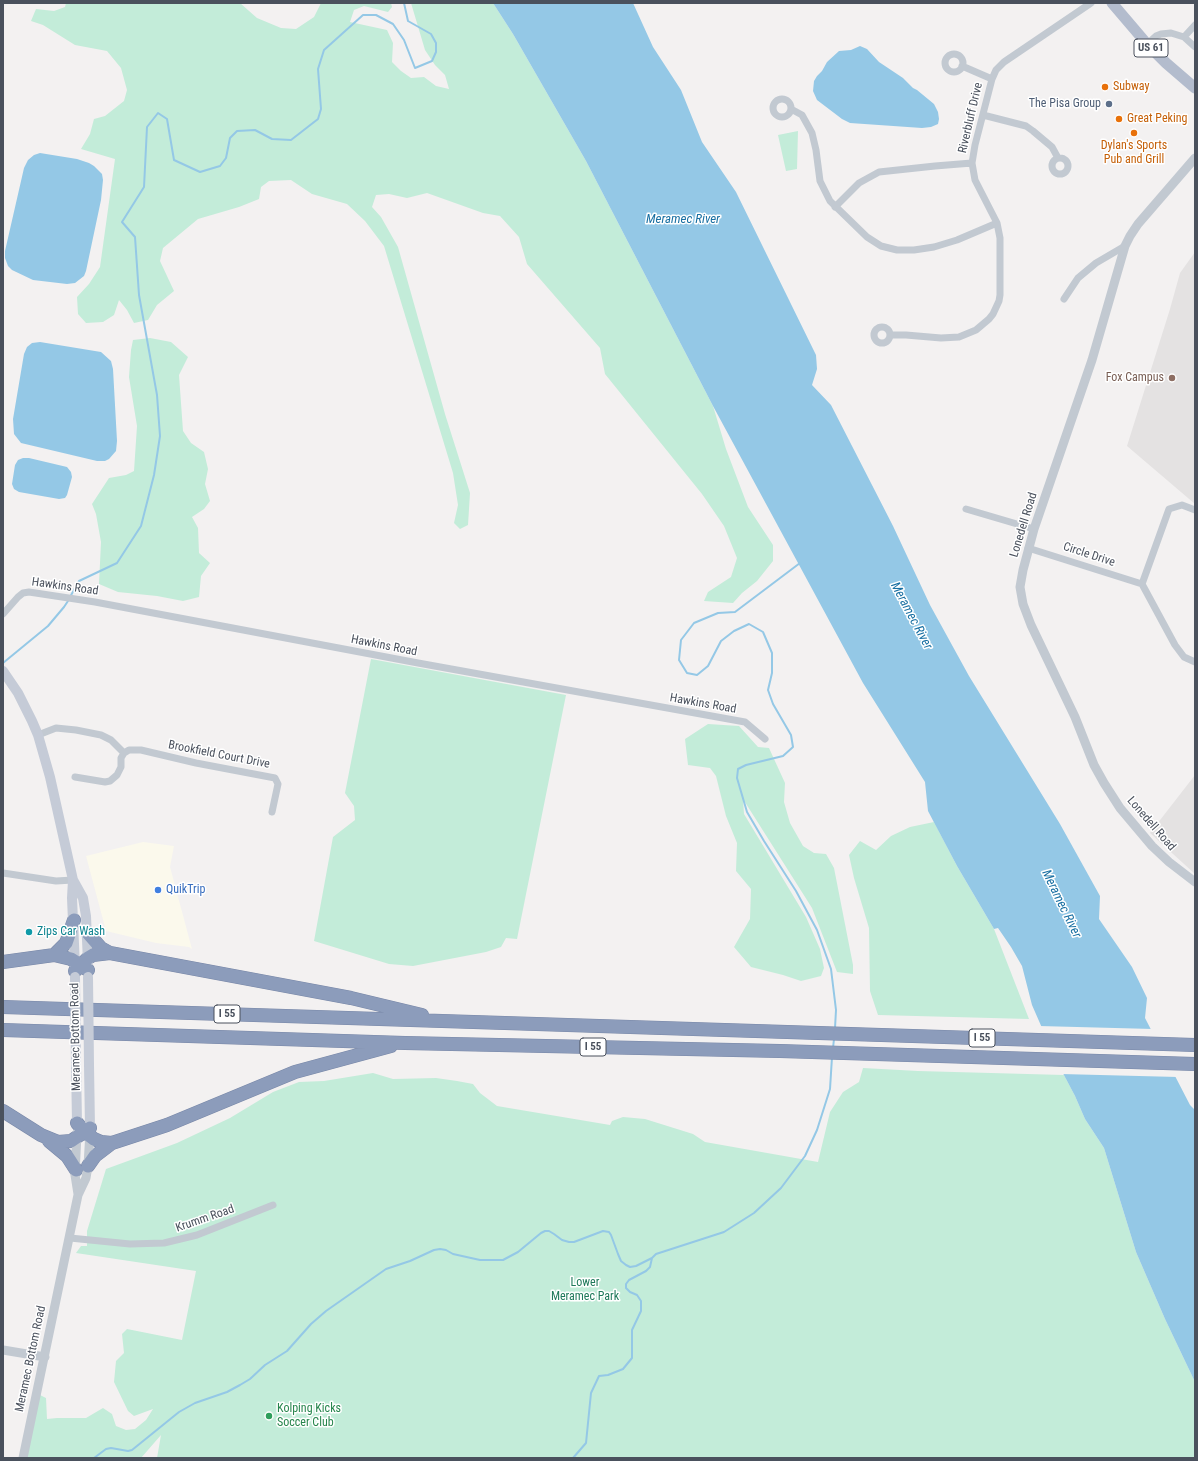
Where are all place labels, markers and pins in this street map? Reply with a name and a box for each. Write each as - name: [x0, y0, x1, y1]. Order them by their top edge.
- place label: Subway: [1113, 80, 1149, 94]
- marker: Subway: [1100, 82, 1110, 92]
- place label: The Pisa Group: [1029, 97, 1101, 111]
- marker: The Pisa Group: [1104, 99, 1114, 109]
- place label: Great Peking: [1127, 112, 1187, 126]
- marker: Great Peking: [1114, 114, 1124, 124]
- marker: Dylan's Sports Pub and Grill: [1129, 128, 1139, 138]
- place label: Dylan's Sports Pub and Grill: [1101, 139, 1167, 167]
- place label: Fox Campus: [1106, 371, 1164, 385]
- marker: Fox Campus: [1167, 373, 1177, 383]
- place label: QuikTrip: [166, 883, 205, 897]
- marker: QuikTrip: [153, 885, 163, 895]
- place label: Zips Car Wash: [37, 925, 105, 939]
- marker: Zips Car Wash: [24, 927, 34, 937]
- place label: Kolping Kicks Soccer Club: [277, 1402, 341, 1430]
- marker: Kolping Kicks Soccer Club: [264, 1411, 274, 1421]

